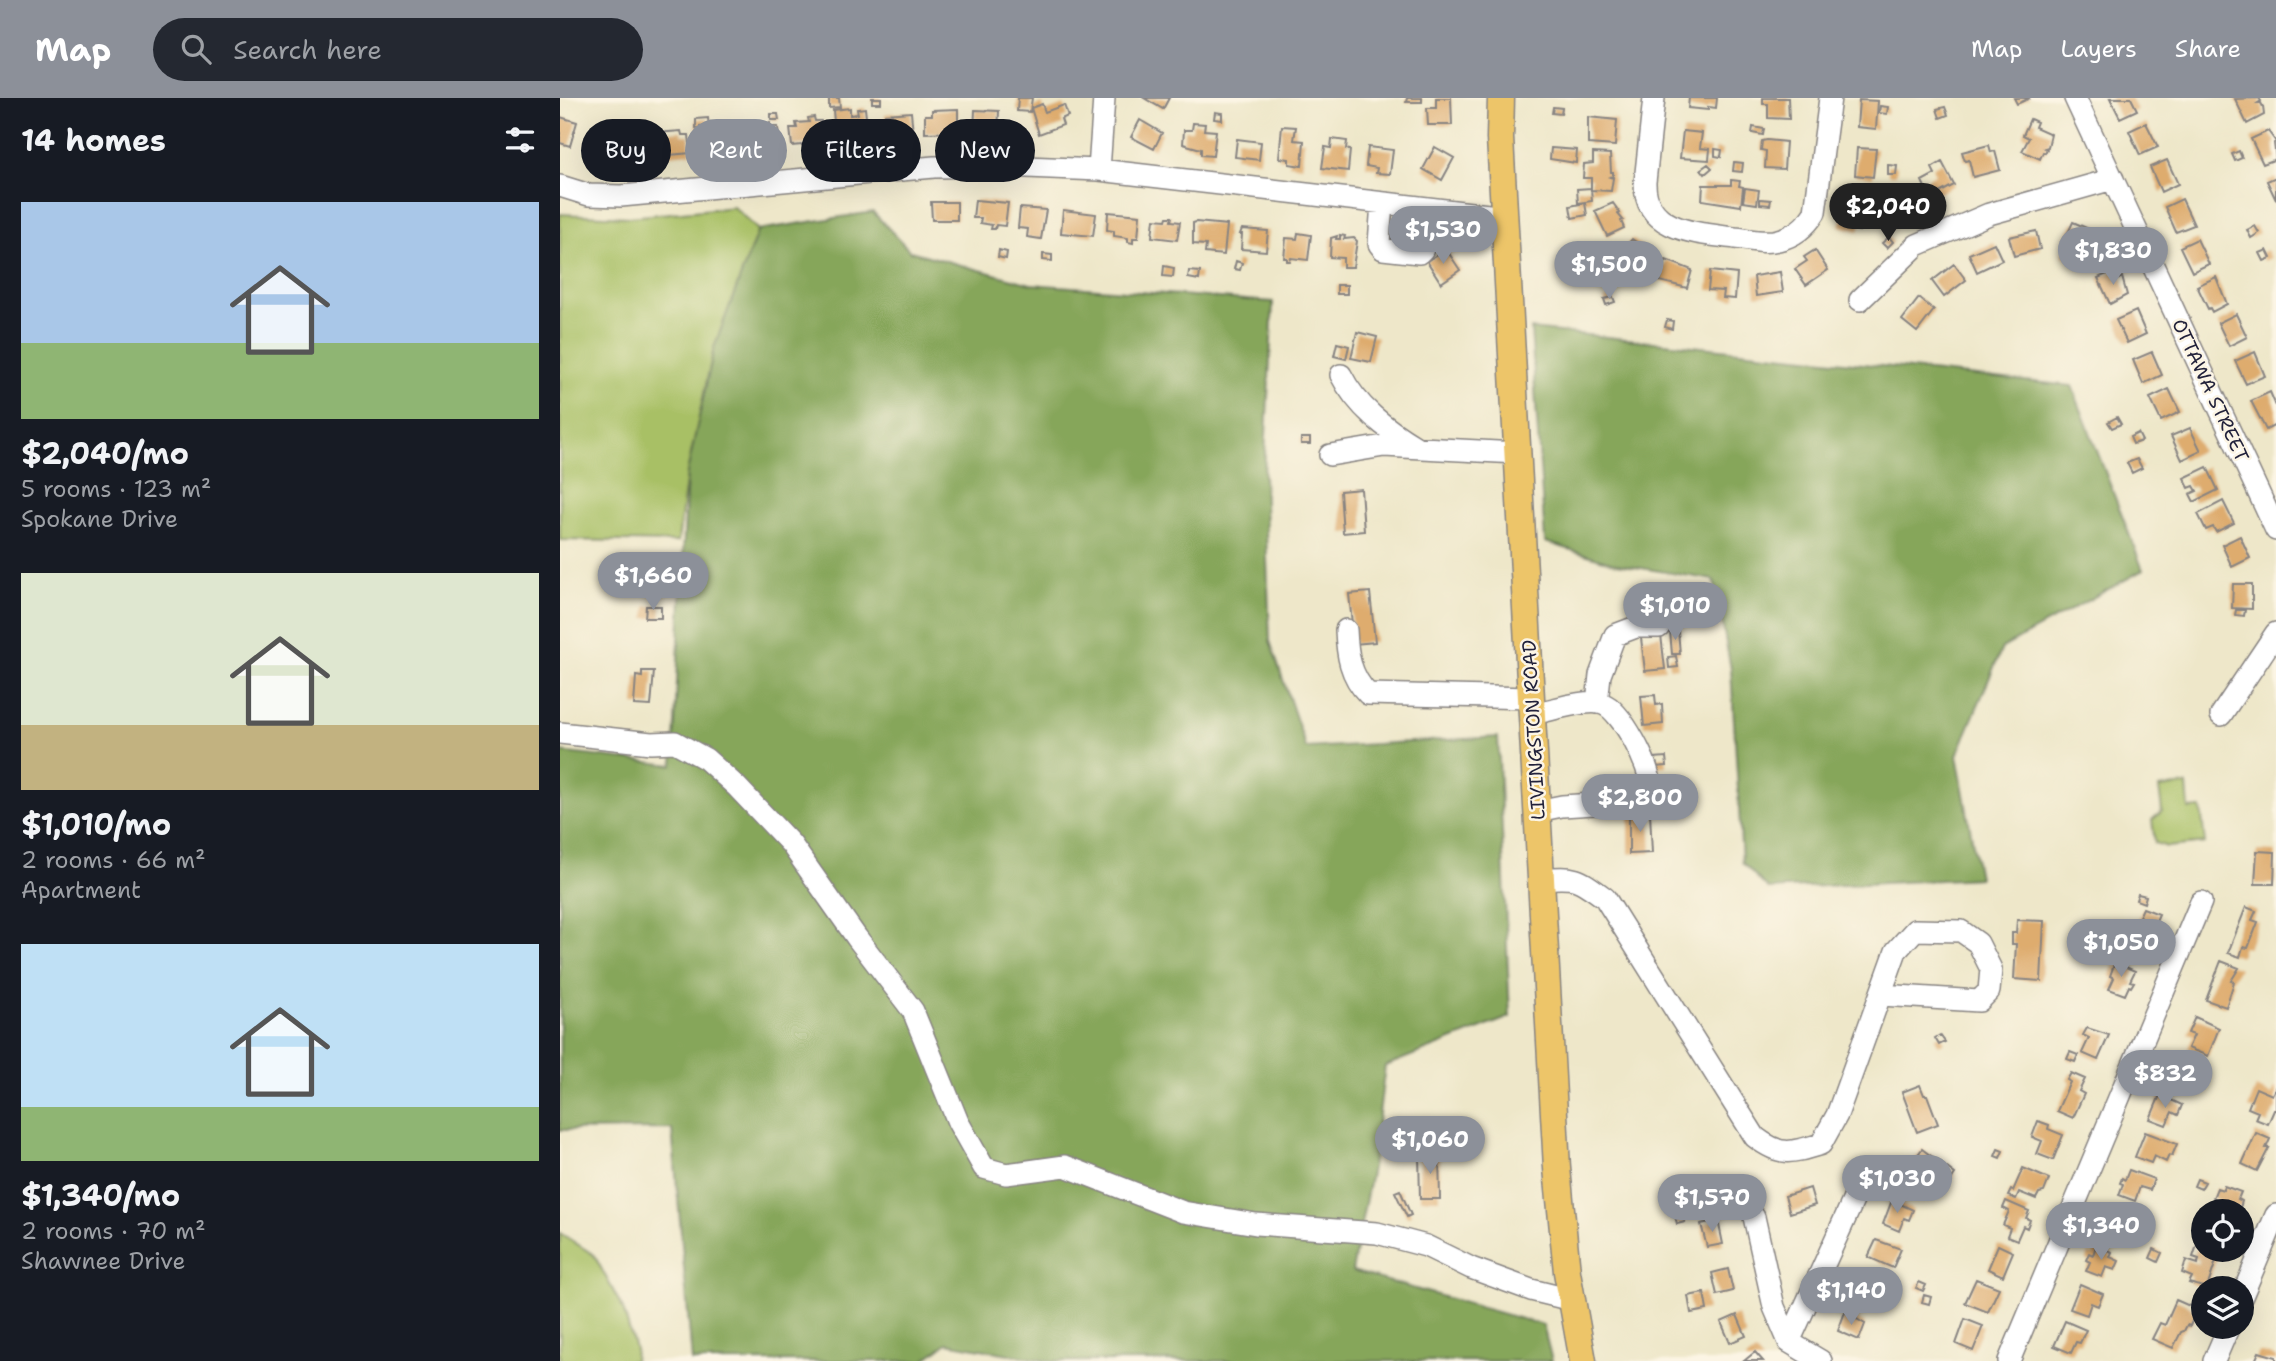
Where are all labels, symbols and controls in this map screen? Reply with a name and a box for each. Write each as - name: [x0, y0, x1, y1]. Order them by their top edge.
- search box: [153, 18, 643, 81]
- text: Map: [35, 27, 111, 72]
- icon: search: [177, 30, 215, 68]
- text: Search here: [233, 32, 382, 67]
- text: Map: [1971, 33, 2022, 65]
- text: Layers: [2060, 33, 2137, 65]
- text: Share: [2175, 33, 2241, 65]
- chip: Buy: [581, 119, 671, 182]
- chip: Rent: [685, 119, 787, 182]
- chip: Filters: [801, 119, 921, 182]
- chip: New: [935, 119, 1035, 182]
- text: 14 homes: [21, 120, 166, 161]
- icon: filters: [501, 121, 539, 159]
- pin: $2,040: [1831, 184, 1945, 243]
- text: $2,040: [1845, 191, 1931, 221]
- pin: $1,530: [1386, 206, 1500, 266]
- text: $1,530: [1405, 214, 1481, 244]
- pin: $1,830: [2056, 228, 2170, 287]
- text: $1,830: [2074, 235, 2152, 265]
- pin: $1,500: [1552, 242, 1666, 301]
- icon: home: [217, 247, 343, 373]
- text: $1,500: [1570, 249, 1648, 279]
- street label: OTTAWA STREET: [2166, 315, 2255, 466]
- text: $2,040/mo: [21, 433, 189, 474]
- text: 5 rooms · 123 m²: [21, 474, 211, 504]
- text: Spokane Drive: [21, 504, 178, 534]
- pin: $1,660: [596, 552, 710, 612]
- text: $1,660: [614, 560, 692, 590]
- pin: $1,010: [1618, 582, 1732, 642]
- text: $1,010: [1639, 590, 1711, 620]
- icon: home: [217, 618, 343, 744]
- street label: LIVINGSTON ROAD: [1516, 639, 1551, 821]
- pin: $2,800: [1583, 774, 1697, 834]
- text: $2,800: [1597, 782, 1683, 812]
- text: $1,010/mo: [21, 804, 171, 845]
- text: 2 rooms · 66 m²: [21, 845, 206, 875]
- text: Apartment: [21, 875, 141, 905]
- pin: $1,050: [2064, 920, 2178, 979]
- text: $1,050: [2083, 927, 2159, 957]
- icon: home: [217, 989, 343, 1115]
- pin: $832: [2124, 1051, 2206, 1110]
- text: $832: [2133, 1058, 2197, 1088]
- pin: $1,060: [1373, 1116, 1487, 1176]
- text: $1,060: [1391, 1124, 1469, 1154]
- pin: $1,030: [1840, 1156, 1954, 1215]
- text: $1,030: [1858, 1163, 1936, 1193]
- pin: $1,570: [1655, 1174, 1769, 1234]
- text: $1,340/mo: [21, 1175, 180, 1216]
- text: $1,570: [1674, 1182, 1750, 1212]
- map controls: [2191, 1199, 2254, 1339]
- button: locate: [2191, 1199, 2254, 1262]
- pin: $1,340: [2044, 1202, 2158, 1262]
- text: $1,340: [2062, 1210, 2140, 1240]
- text: 2 rooms · 70 m²: [21, 1216, 206, 1246]
- text: Shawnee Drive: [21, 1246, 186, 1276]
- pin: $1,140: [1794, 1268, 1908, 1327]
- text: $1,140: [1816, 1275, 1886, 1305]
- button: layers: [2191, 1276, 2254, 1339]

